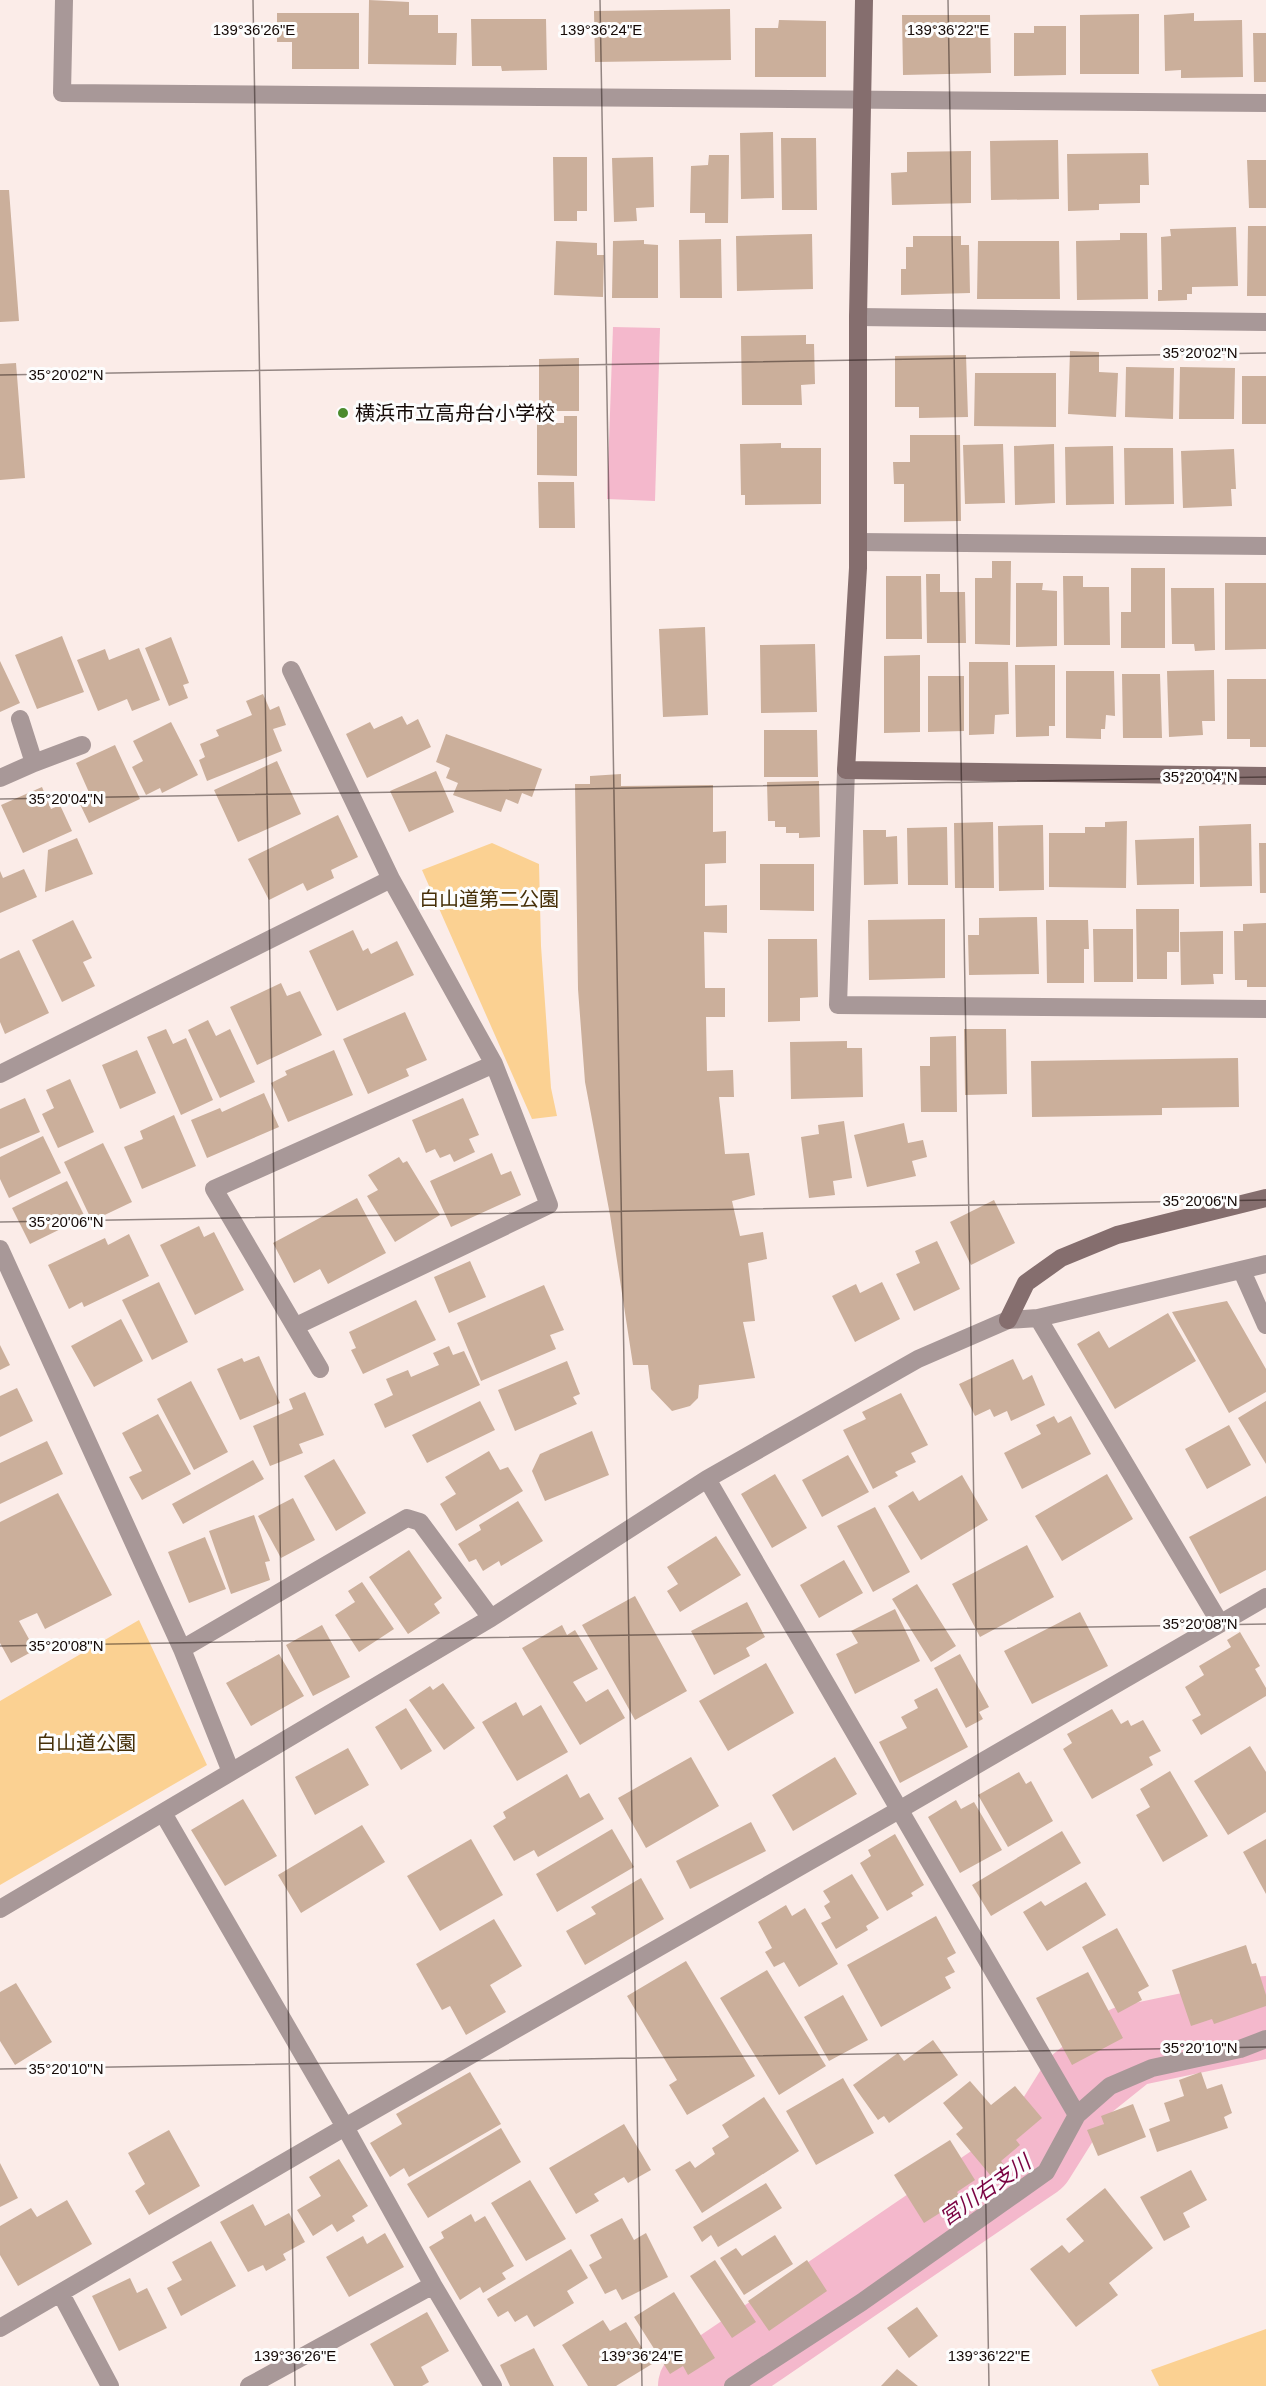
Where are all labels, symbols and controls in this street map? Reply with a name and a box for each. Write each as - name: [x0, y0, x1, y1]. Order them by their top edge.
- text: 139°36'26"E: [213, 21, 295, 38]
- text: 139°36'24"E: [560, 21, 642, 38]
- text: 139°36'22"E: [907, 21, 989, 38]
- text: 35°20'02"N: [1162, 344, 1238, 361]
- text: 35°20'02"N: [28, 366, 104, 383]
- place label: 横浜市立高舟台小学校: [355, 402, 555, 424]
- marker: 横浜市立高舟台小学校: [336, 406, 350, 420]
- text: 35°20'04"N: [1162, 768, 1238, 785]
- text: 35°20'04"N: [28, 790, 104, 807]
- park label: 白山道第二公園: [419, 888, 559, 910]
- text: 35°20'06"N: [1162, 1192, 1238, 1209]
- text: 35°20'06"N: [28, 1213, 104, 1230]
- text: 35°20'08"N: [1162, 1615, 1238, 1632]
- text: 35°20'08"N: [28, 1637, 104, 1654]
- park label: 白山道公園: [36, 1732, 136, 1754]
- text: 35°20'10"N: [1162, 2039, 1238, 2056]
- text: 35°20'10"N: [28, 2060, 104, 2077]
- water label: 宮川右支川: [935, 2149, 1036, 2230]
- text: 139°36'26"E: [254, 2347, 336, 2364]
- text: 139°36'24"E: [601, 2347, 683, 2364]
- text: 139°36'22"E: [948, 2347, 1030, 2364]

